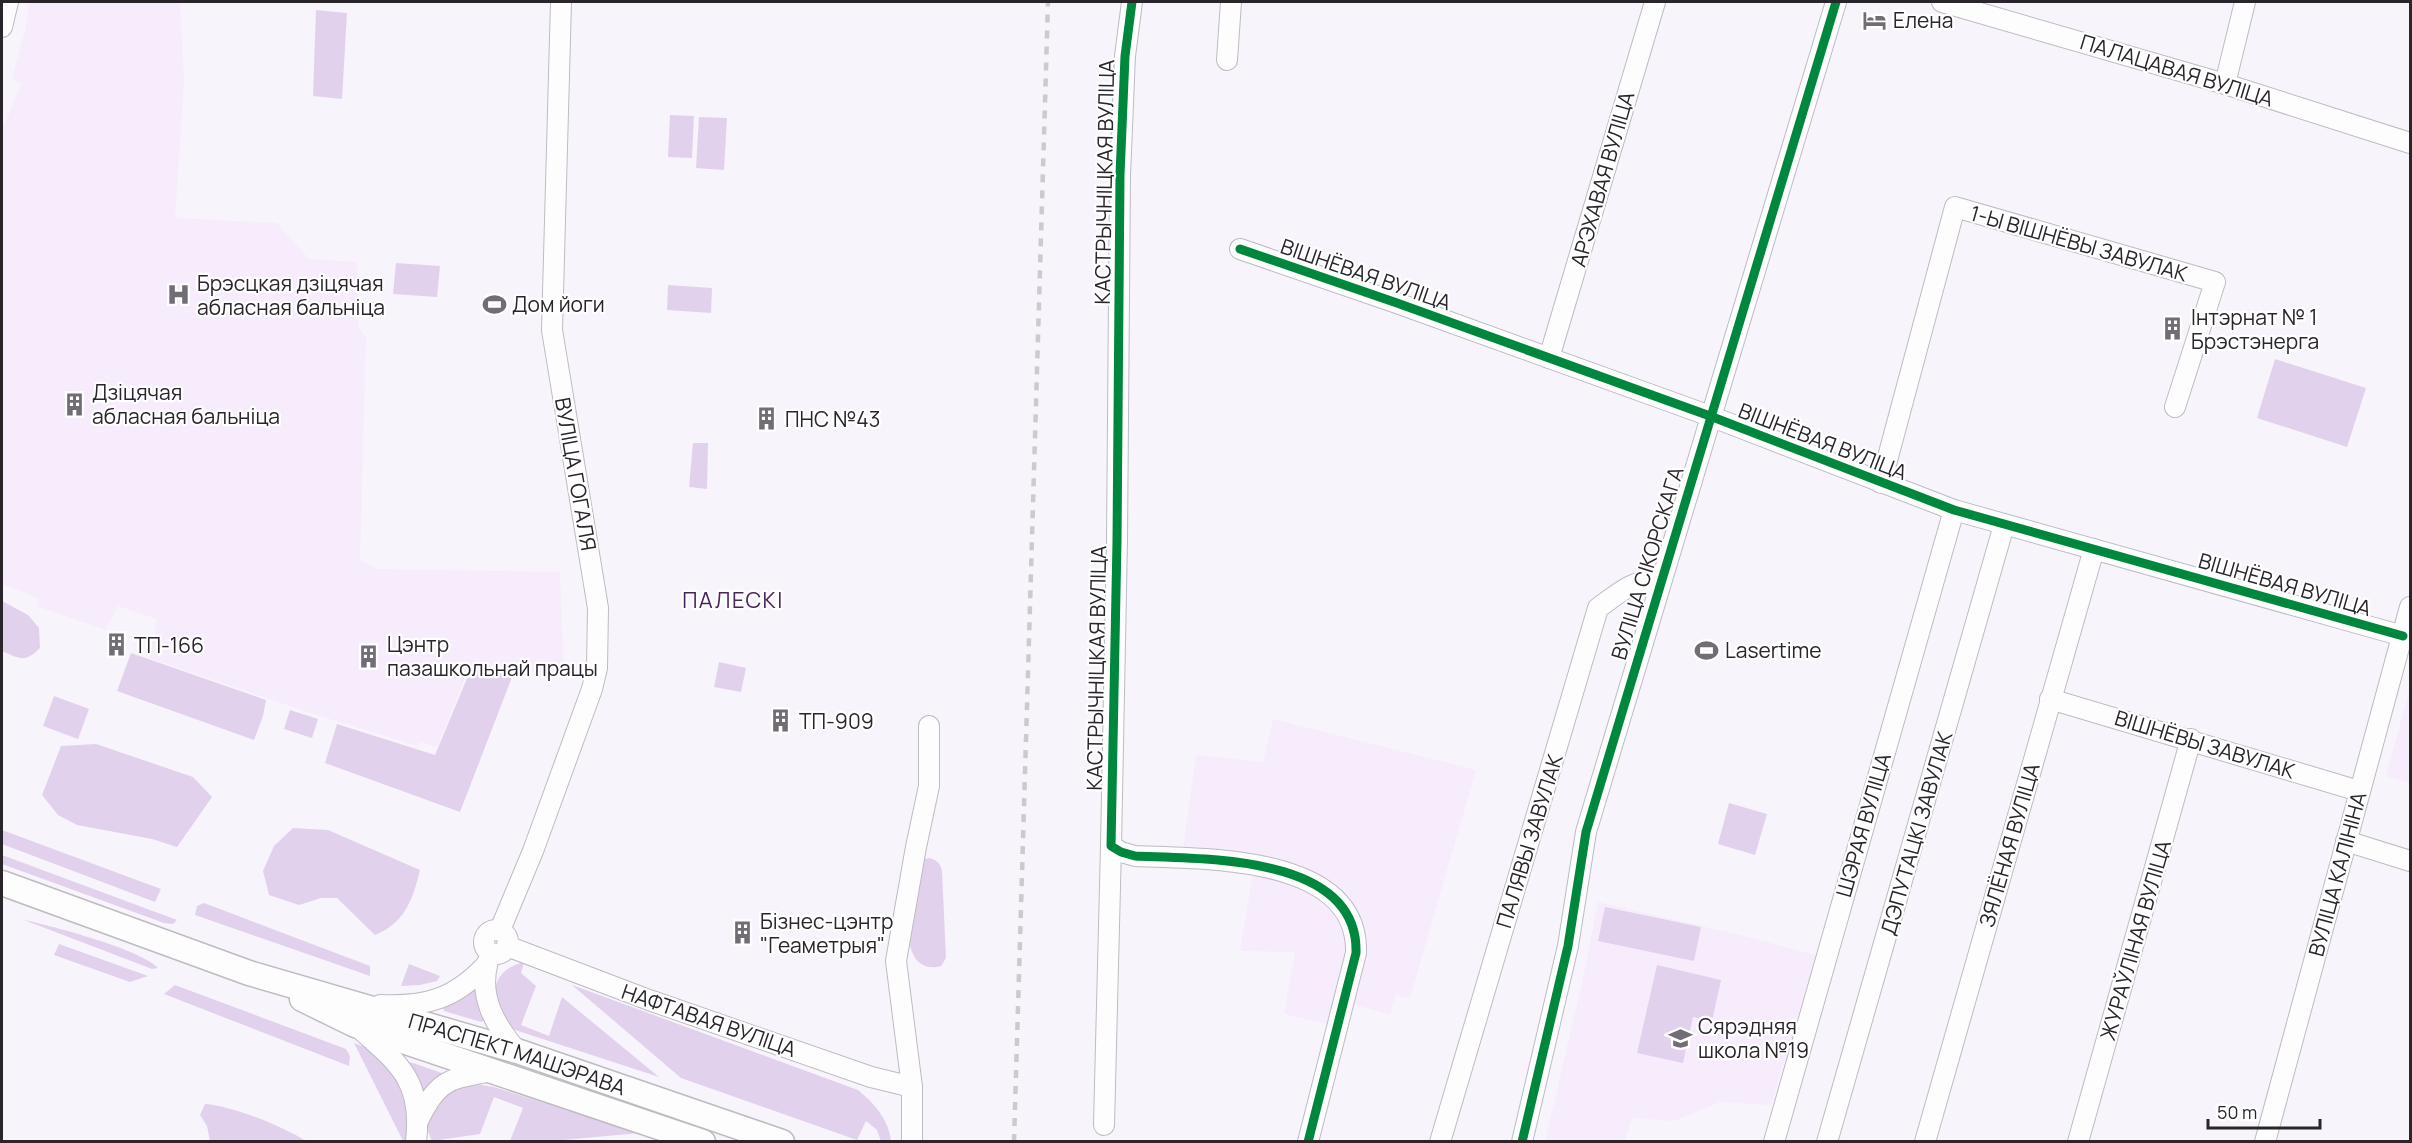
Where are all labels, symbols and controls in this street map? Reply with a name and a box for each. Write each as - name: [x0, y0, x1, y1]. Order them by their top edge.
- place label: Елена: [1893, 6, 1953, 34]
- hotel icon: Елена: [1862, 7, 1888, 33]
- street label: ПАЛАЦАВАЯ ВУЛІЦА: [2077, 27, 2277, 113]
- street label: КАСТРЫЧНІЦКАЯ ВУЛІЦА: [1088, 59, 1120, 305]
- street label: АРЭХАВАЯ ВУЛІЦА: [1564, 88, 1640, 270]
- street label: 1-Ы ВІШНЁВЫ ЗАВУЛАК: [1967, 199, 2191, 288]
- street label: ВІШНЁВАЯ ВУЛІЦА: [1277, 232, 1455, 316]
- place label: Брэсцкая дзіцячая абласная бальніца: [197, 269, 385, 321]
- hospital icon: Брэсцкая дзіцячая абласная бальніца: [166, 282, 192, 308]
- place label: Дом йоги: [512, 290, 605, 318]
- sports icon: Дом йоги: [481, 291, 507, 317]
- place label: Інтэрнат № 1 Брэстэнерга: [2191, 303, 2319, 355]
- building icon: Інтэрнат № 1 Брэстэнерга: [2160, 316, 2186, 342]
- place label: Дзіцячая абласная бальніца: [92, 378, 280, 430]
- building icon: Дзіцячая абласная бальніца: [61, 391, 87, 417]
- street label: ВУЛІЦА ГОГАЛЯ: [549, 395, 603, 553]
- street label: ВІШНЁВАЯ ВУЛІЦА: [1735, 396, 1911, 486]
- place label: ПНС №43: [785, 405, 880, 433]
- building icon: ПНС №43: [754, 406, 780, 432]
- street label: ВУЛІЦА СІКОРСКАГА: [1604, 463, 1690, 663]
- street label: КАСТРЫЧНІЦКАЯ ВУЛІЦА: [1080, 545, 1112, 791]
- street label: ВІШНЁВАЯ ВУЛІЦА: [2195, 546, 2375, 622]
- district label: ПАЛЕСКІ: [682, 585, 784, 615]
- place label: Цэнтр пазашкольнай працы: [387, 630, 598, 682]
- place label: ТП-166: [134, 631, 204, 659]
- building icon: ТП-166: [103, 632, 129, 658]
- place label: Lasertime: [1725, 636, 1822, 664]
- sports icon: Lasertime: [1694, 637, 1720, 663]
- building icon: Цэнтр пазашкольнай працы: [356, 643, 382, 669]
- street label: ВІШНЁВЫ ЗАВУЛАК: [2112, 703, 2299, 785]
- place label: ТП-909: [799, 707, 874, 735]
- building icon: ТП-909: [768, 708, 794, 734]
- street label: ДЭПУТАЦКІ ЗАВУЛАК: [1874, 727, 1959, 938]
- street label: ПАЛЯВЫ ЗАВУЛАК: [1489, 750, 1569, 931]
- street label: ШЭРАЯ ВУЛІЦА: [1829, 750, 1897, 900]
- street label: ЗЯЛЁНАЯ ВУЛІЦА: [1972, 760, 2046, 930]
- street label: ВУЛІЦА КАЛІНІНА: [2302, 789, 2372, 959]
- street label: ЖУРАЎЛІНАЯ ВУЛІЦА: [2093, 837, 2177, 1043]
- place label: Бізнес-цэнтр "Геаметрыя": [760, 907, 893, 959]
- building icon: Бізнес-цэнтр "Геаметрыя": [729, 920, 755, 946]
- street label: НАФТАВАЯ ВУЛІЦА: [618, 977, 800, 1063]
- street label: ПРАСПЕКТ МАШЭРАВА: [405, 1006, 630, 1101]
- place label: Сярэдняя школа №19: [1698, 1012, 1809, 1064]
- school or university icon: Сярэдняя школа №19: [1667, 1025, 1693, 1051]
- scale bar: [2208, 1092, 2320, 1130]
- text: 50 m: [2217, 1100, 2257, 1124]

